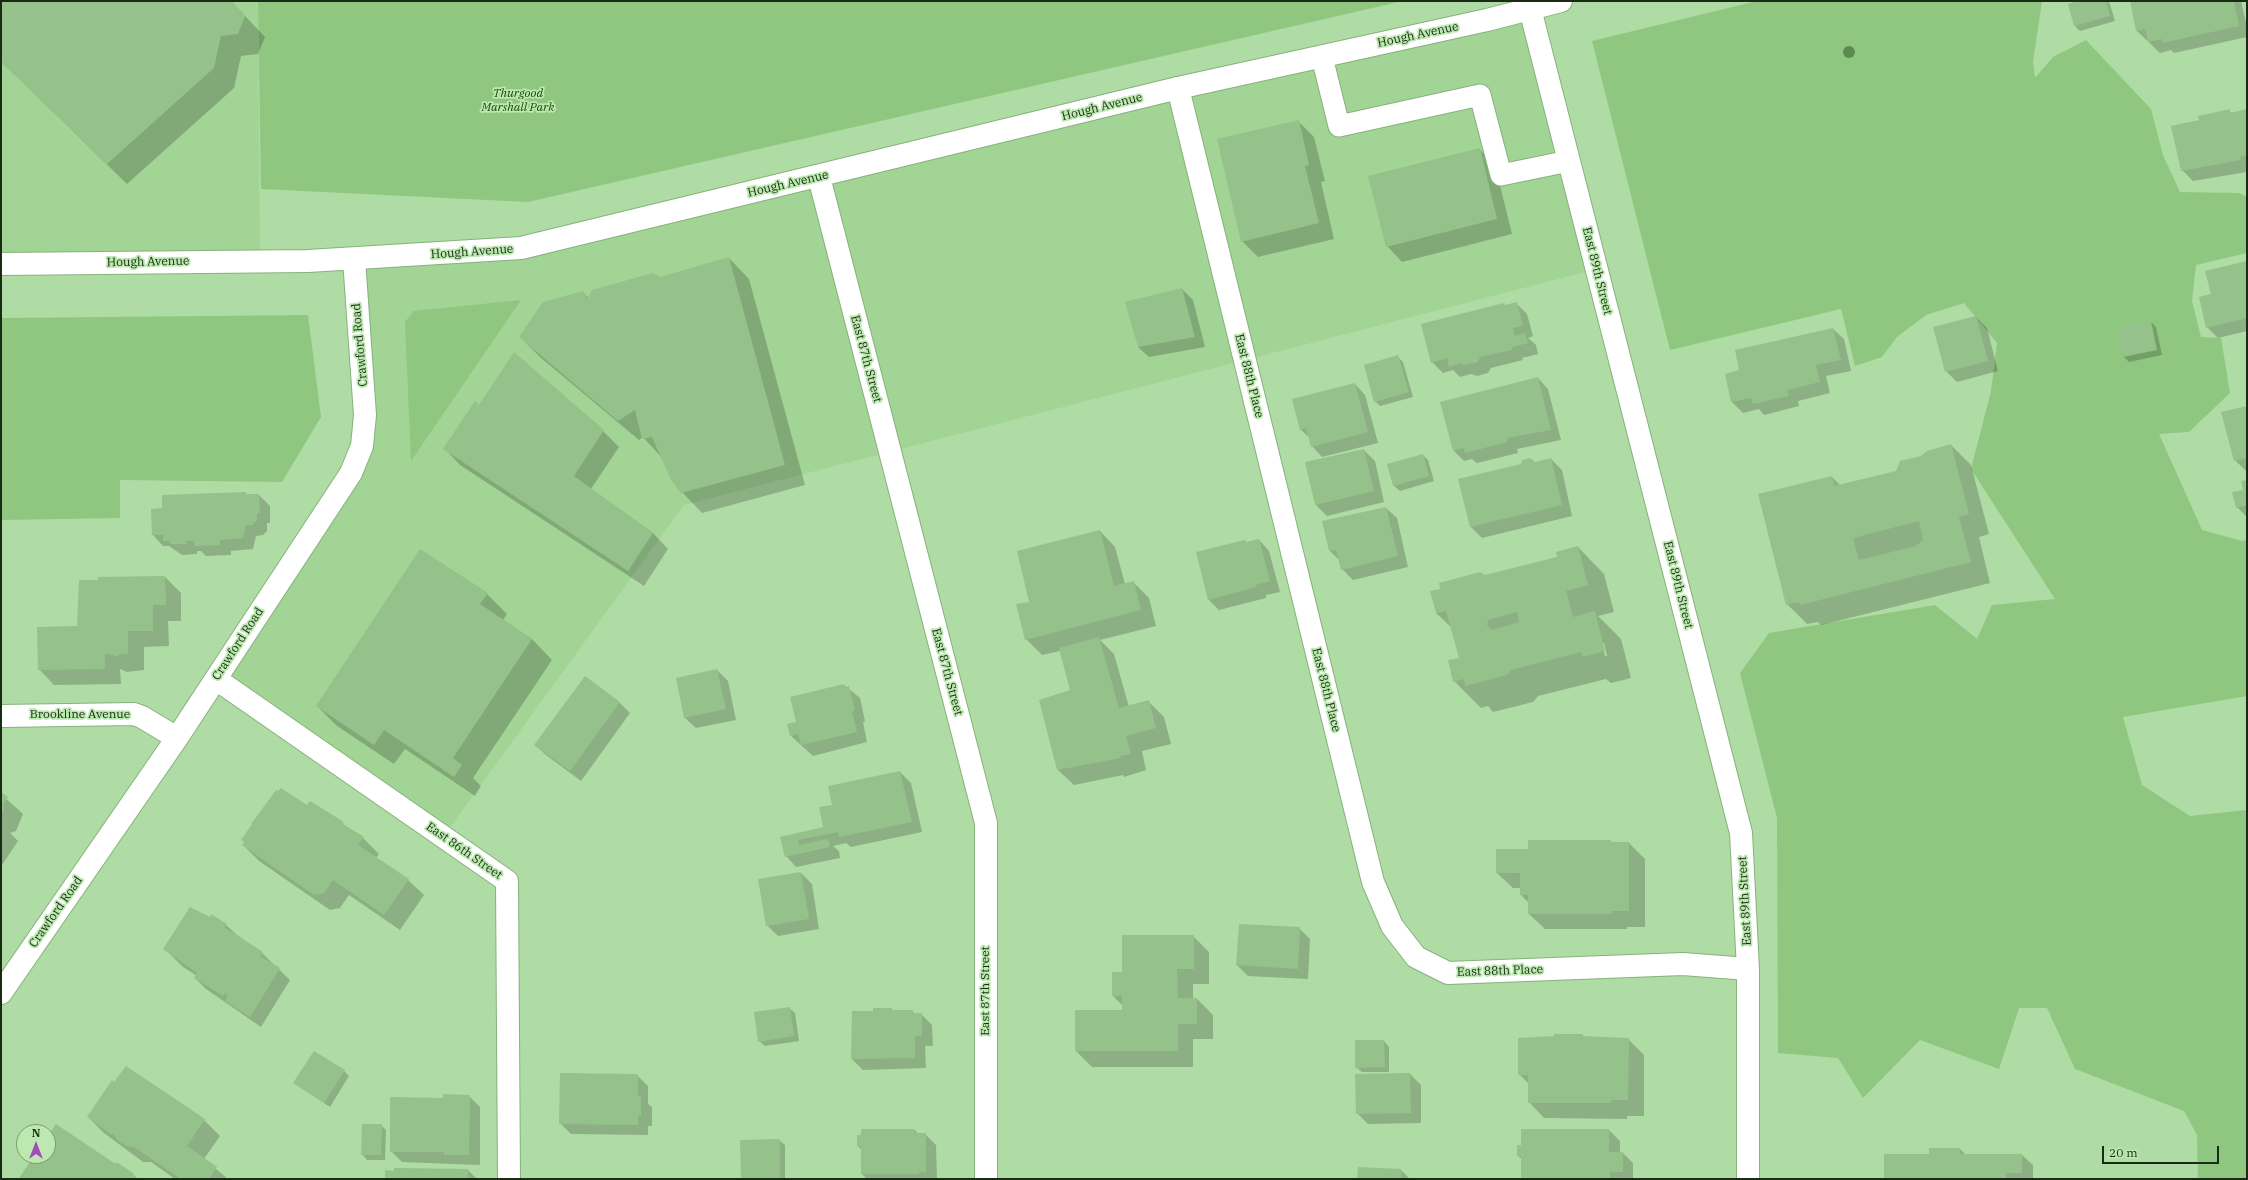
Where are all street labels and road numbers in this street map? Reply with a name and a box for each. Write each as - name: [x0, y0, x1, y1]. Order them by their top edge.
- street label: Hough Avenue: [1376, 19, 1460, 51]
- street label: Hough Avenue: [1060, 90, 1144, 124]
- street label: Hough Avenue: [746, 168, 830, 200]
- street label: East 89th Street: [1579, 226, 1615, 316]
- street label: Hough Avenue: [430, 242, 514, 262]
- street label: Hough Avenue: [107, 254, 189, 270]
- street label: Crawford Road: [349, 303, 371, 387]
- street label: East 87th Street: [847, 314, 885, 404]
- street label: East 88th Place: [1232, 332, 1266, 420]
- street label: East 89th Street: [1660, 540, 1696, 630]
- street label: Crawford Road: [209, 605, 267, 683]
- street label: East 87th Street: [928, 627, 966, 717]
- street label: East 88th Place: [1309, 646, 1343, 734]
- street label: Brookline Avenue: [30, 708, 130, 722]
- street label: East 86th Street: [423, 819, 505, 883]
- street label: East 89th Street: [1735, 856, 1755, 946]
- street label: Crawford Road: [26, 874, 86, 950]
- street label: East 87th Street: [979, 946, 993, 1036]
- street label: East 88th Place: [1457, 962, 1543, 980]

